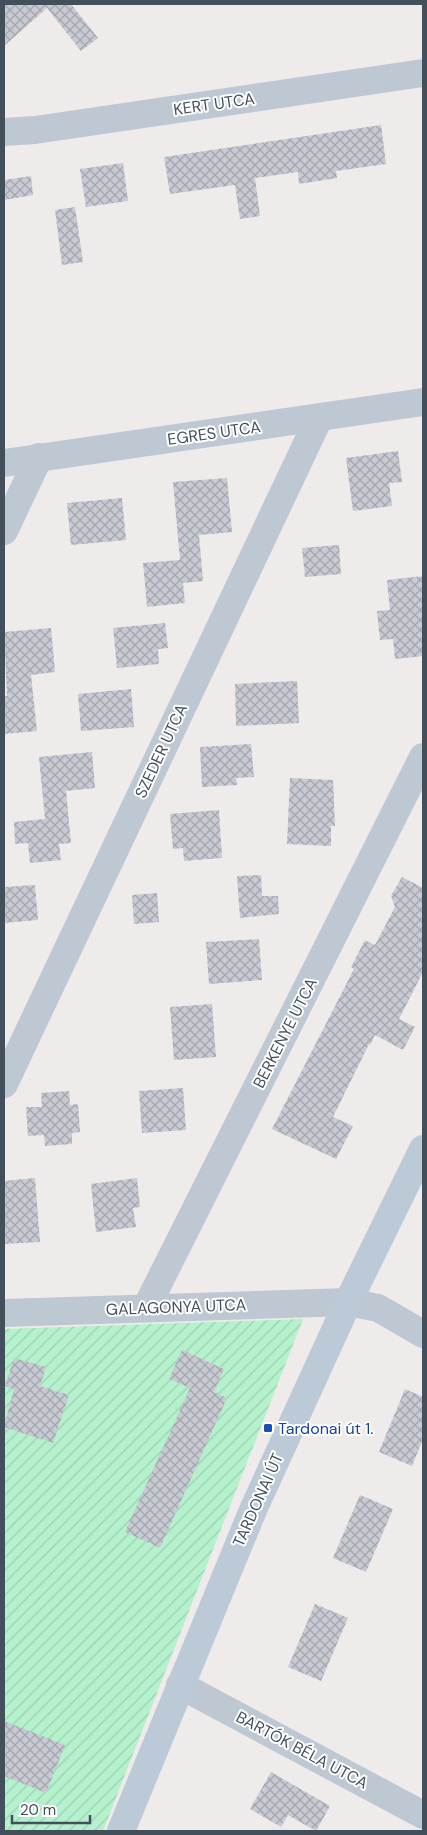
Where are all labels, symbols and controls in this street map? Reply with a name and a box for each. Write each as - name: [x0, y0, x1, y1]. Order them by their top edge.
- street label: KERT UTCA: [172, 88, 256, 120]
- street label: EGRES UTCA: [166, 416, 262, 450]
- street label: SZEDER UTCA: [130, 700, 192, 801]
- street label: BERKENYE UTCA: [248, 974, 322, 1092]
- street label: GALAGONYA UTCA: [105, 1294, 247, 1320]
- place label: Tardonai út 1.: [278, 1418, 373, 1439]
- marker: Tardonai út 1.: [262, 1422, 274, 1434]
- street label: TARDONAI ÚT: [228, 1450, 288, 1550]
- street label: BARTÓK BÉLA UTCA: [232, 1706, 372, 1794]
- scale bar: [12, 1792, 90, 1824]
- text: 20 m: [20, 1800, 56, 1820]

